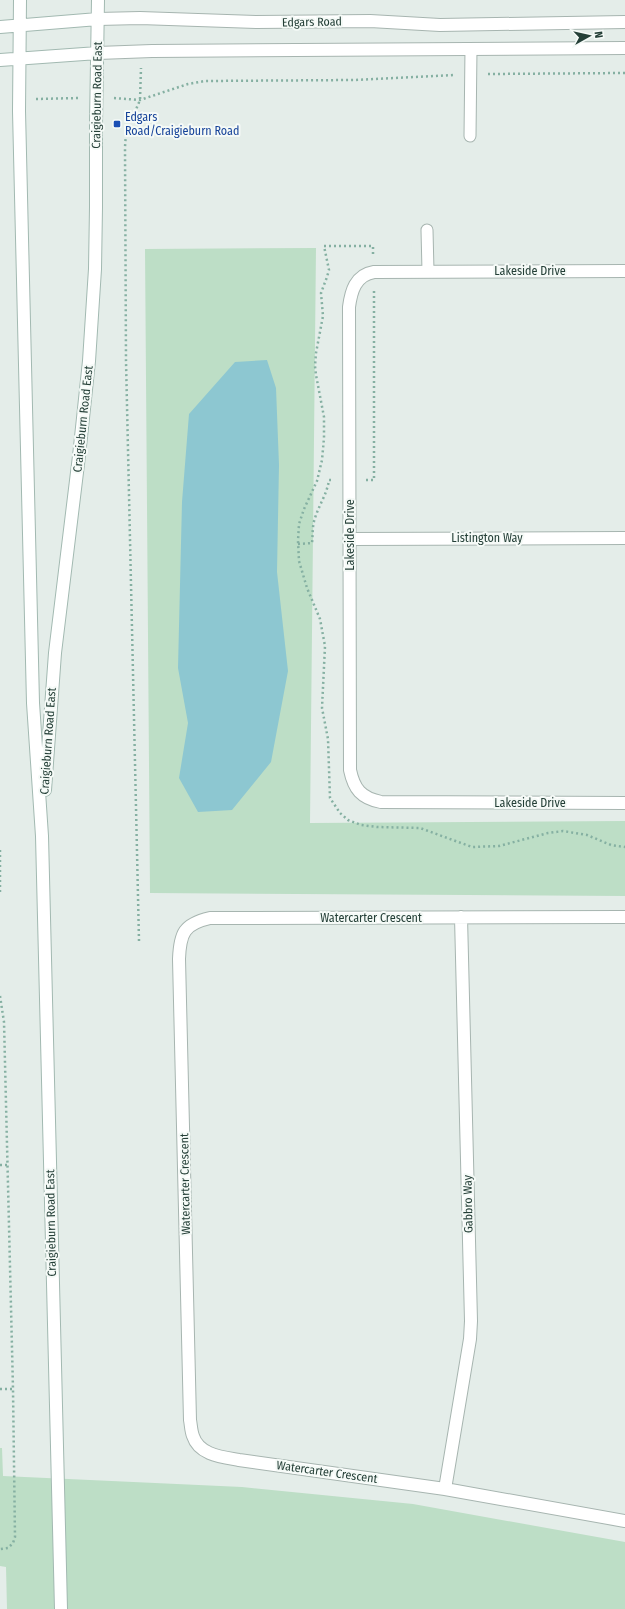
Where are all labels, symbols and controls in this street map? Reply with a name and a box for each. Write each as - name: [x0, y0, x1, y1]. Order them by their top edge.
- street label: Edgars Road: [282, 14, 342, 30]
- north arrow: [569, 16, 609, 56]
- text: N: [592, 31, 605, 39]
- street label: Craigieburn Road East: [89, 41, 105, 149]
- place label: Edgars Road/Craigieburn Road: [125, 110, 239, 138]
- marker: Edgars Road/Craigieburn Road: [112, 119, 122, 129]
- street label: Lakeside Drive: [494, 264, 566, 278]
- street label: Craigieburn Road East: [70, 365, 96, 473]
- street label: Lakeside Drive: [343, 499, 357, 571]
- street label: Listington Way: [451, 531, 523, 545]
- street label: Craigieburn Road East: [37, 687, 59, 795]
- street label: Lakeside Drive: [494, 796, 566, 810]
- street label: Watercarter Crescent: [320, 911, 422, 925]
- street label: Watercarter Crescent: [177, 1133, 193, 1235]
- street label: Craigieburn Road East: [43, 1169, 59, 1277]
- street label: Gabbro Way: [460, 1174, 476, 1233]
- street label: Watercarter Crescent: [276, 1458, 378, 1486]

